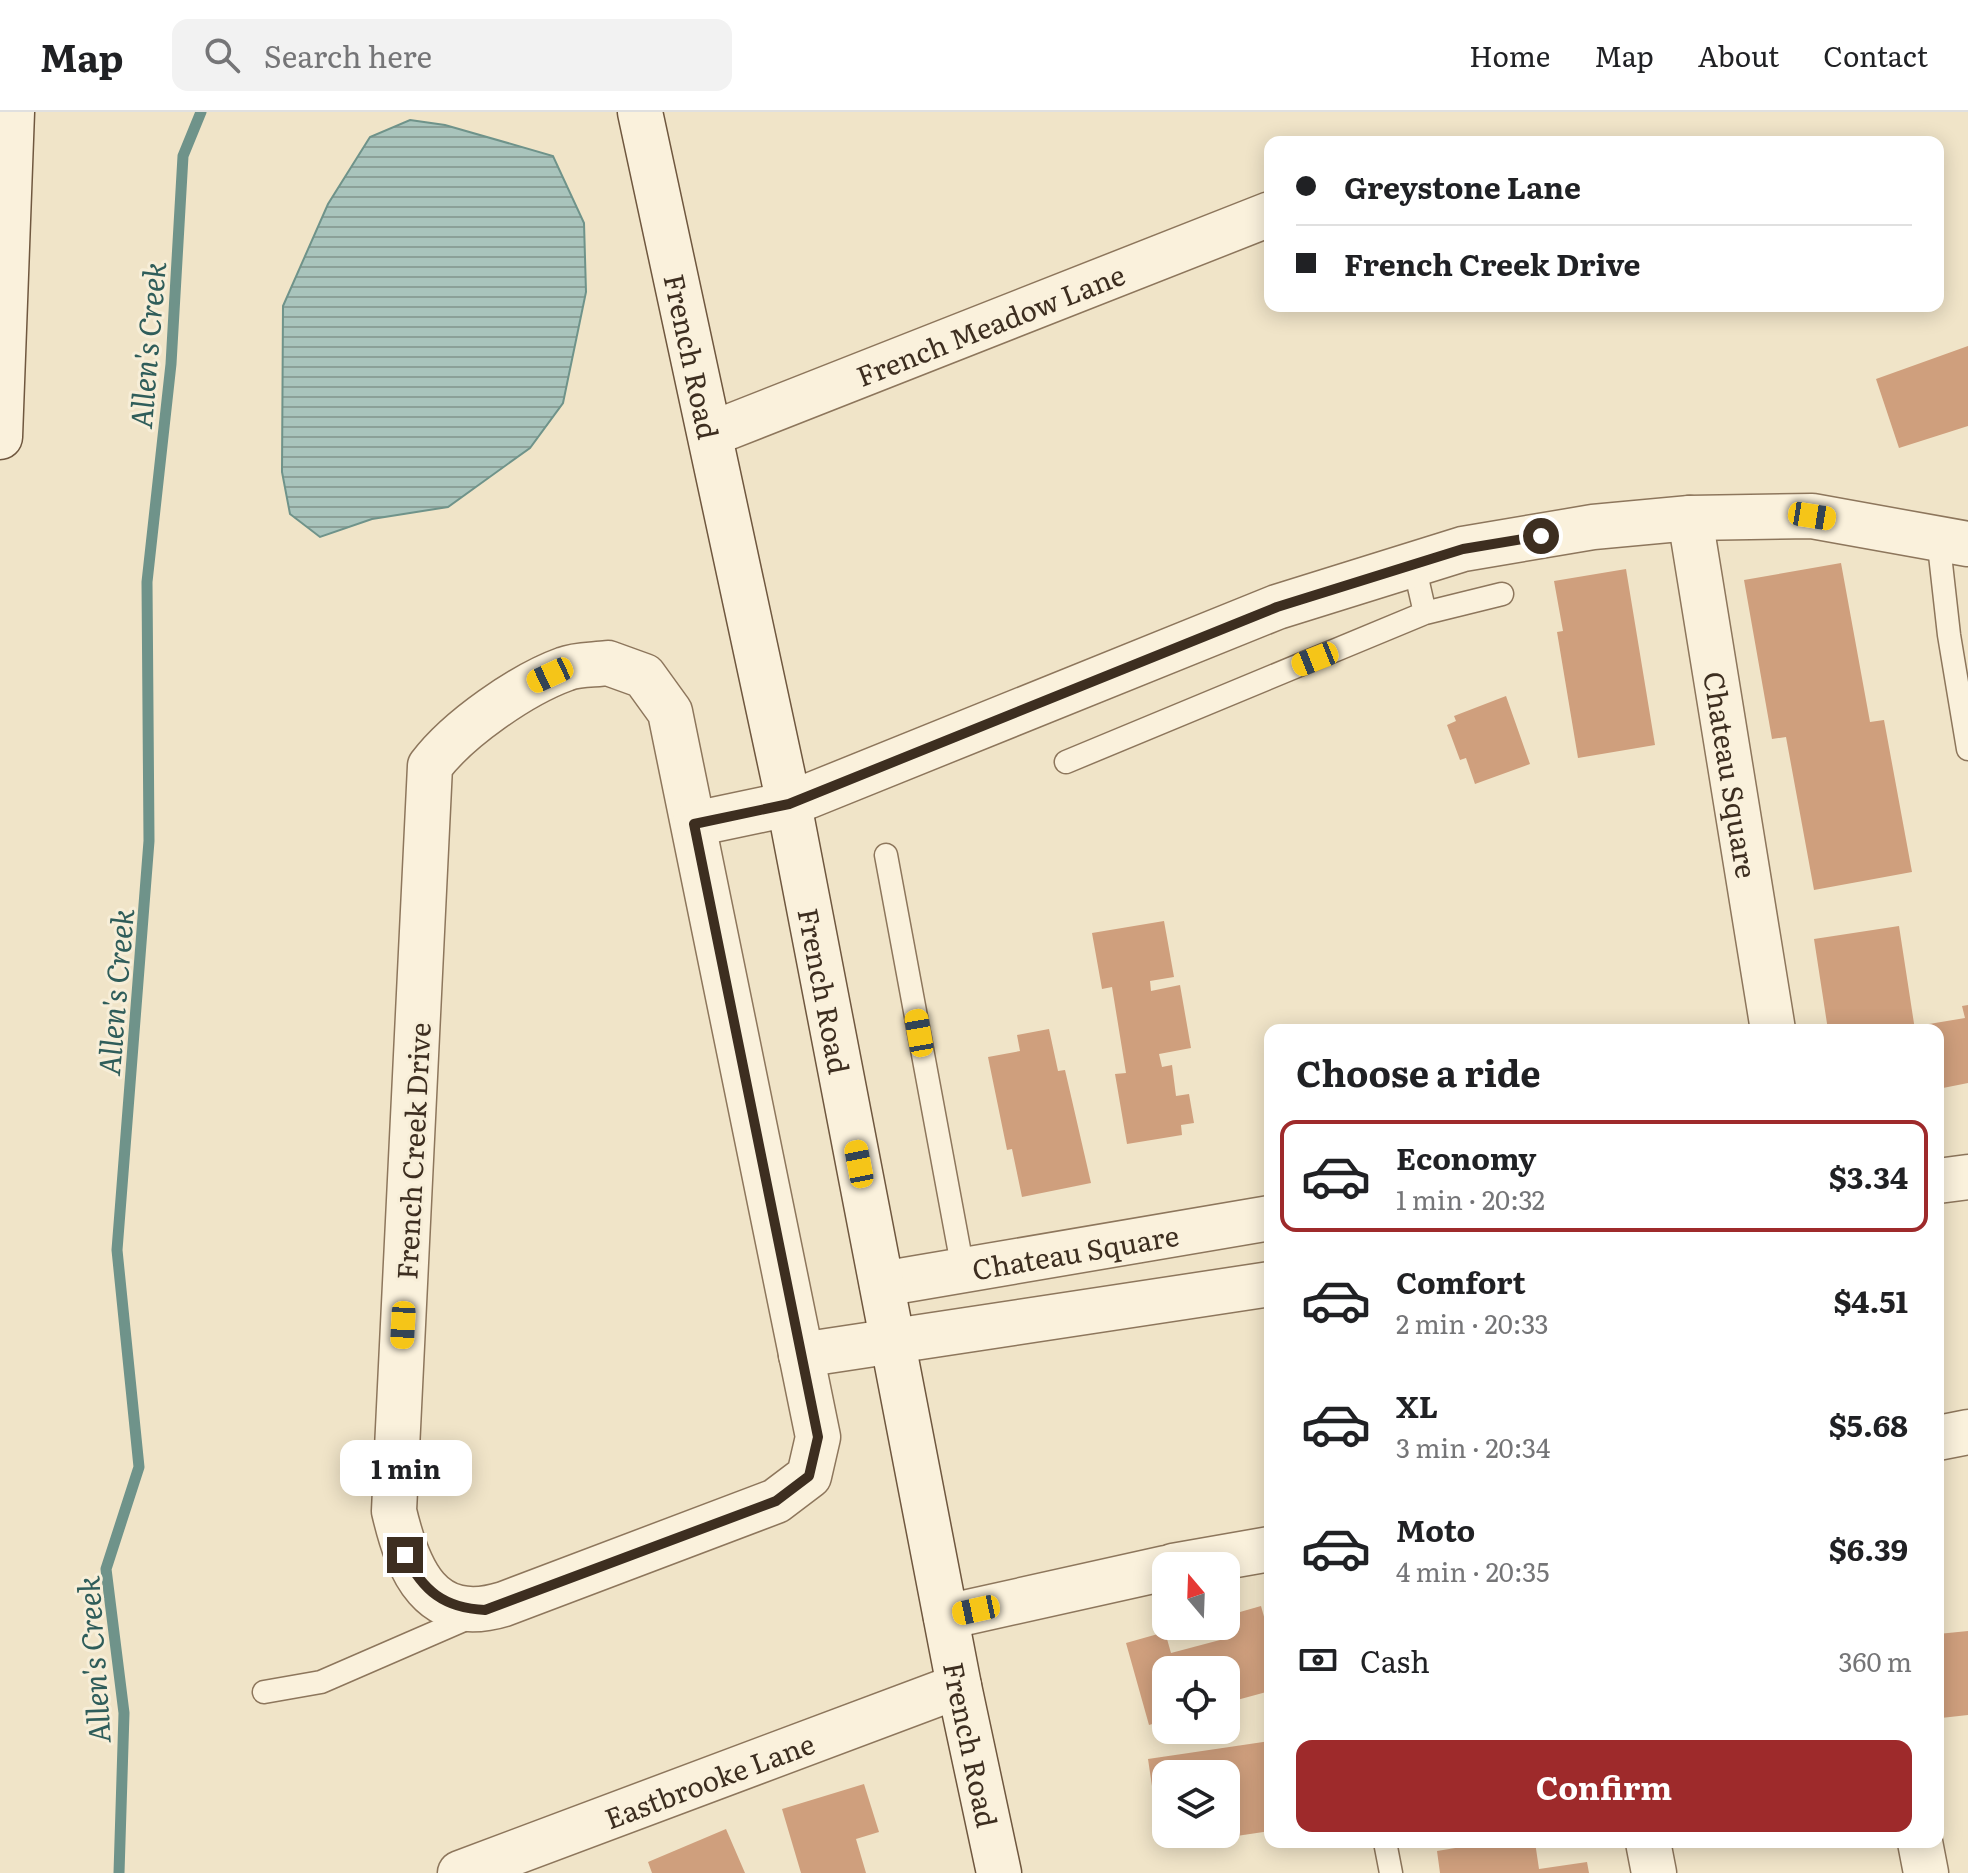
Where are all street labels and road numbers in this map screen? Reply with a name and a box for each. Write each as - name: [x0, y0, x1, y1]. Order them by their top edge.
- street label: French Meadow Lane: [850, 252, 1131, 396]
- street label: French Road: [654, 270, 731, 443]
- street label: Chateau Square: [1694, 668, 1769, 881]
- street label: French Road: [788, 904, 862, 1077]
- street label: French Creek Drive: [384, 1021, 440, 1281]
- street label: Chateau Square: [969, 1213, 1182, 1289]
- street label: French Road: [934, 1658, 1010, 1831]
- street label: Eastbrooke Lane: [598, 1721, 820, 1838]

